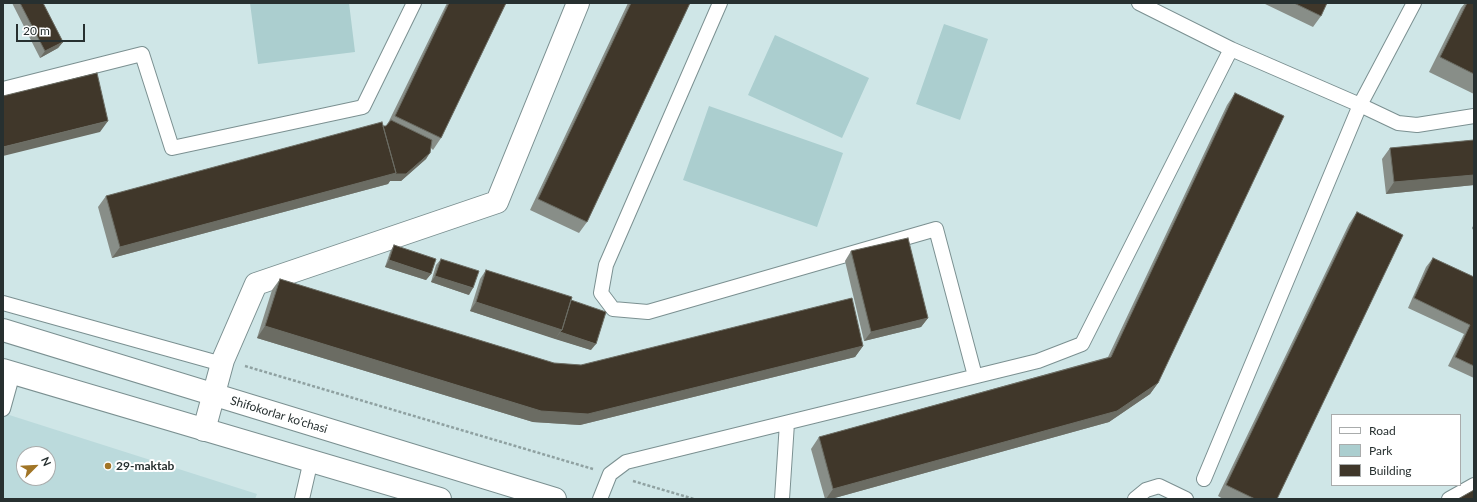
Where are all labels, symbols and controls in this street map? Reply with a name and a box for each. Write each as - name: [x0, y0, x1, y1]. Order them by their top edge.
- scale bar: [18, 16, 87, 42]
- text: 20 m: [23, 23, 50, 38]
- street label: Shifokorlar ko'chasi: [229, 393, 329, 437]
- legend: [1331, 414, 1461, 486]
- text: Road: [1369, 423, 1396, 438]
- text: Park: [1369, 443, 1392, 458]
- north arrow: [16, 446, 56, 486]
- text: N: [39, 455, 54, 468]
- place label: 29-maktab: [116, 459, 174, 473]
- marker: 29-maktab: [103, 461, 113, 471]
- text: Building: [1369, 463, 1412, 478]

